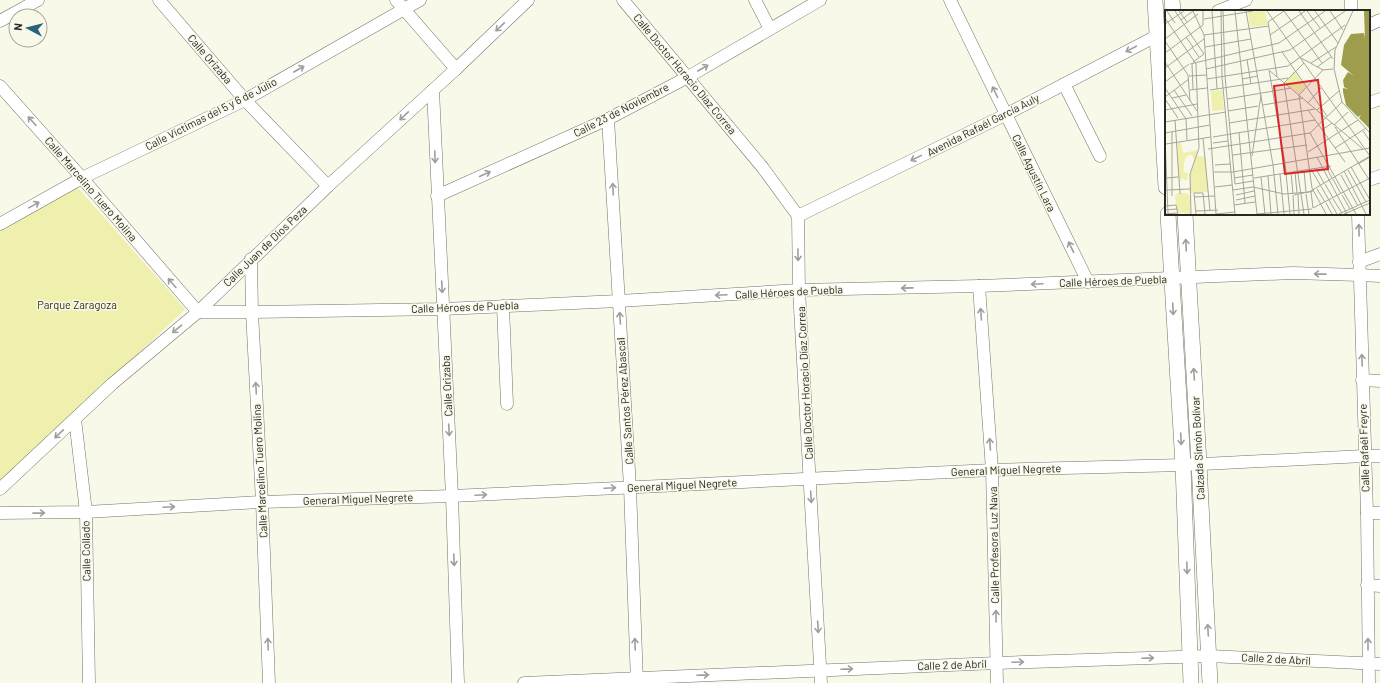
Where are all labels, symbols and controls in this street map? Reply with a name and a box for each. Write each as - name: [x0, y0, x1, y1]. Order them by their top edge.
- north arrow: [8, 8, 48, 48]
- inset map: [1165, 10, 1370, 215]
- street label: Calle Doctor Horacio Díaz Correa: [631, 11, 740, 137]
- text: N: [11, 22, 24, 31]
- one-way arrow: [495, 22, 505, 31]
- street label: Calle Orizaba: [185, 31, 235, 86]
- one-way arrow: [1125, 46, 1137, 53]
- one-way arrow: [293, 64, 305, 72]
- one-way arrow: [697, 64, 709, 72]
- street label: Calle Víctimas del 5 y 6 de Julio: [143, 75, 279, 153]
- street label: Calle 23 de Noviembre: [571, 80, 671, 139]
- one-way arrow: [991, 87, 998, 99]
- street label: Avenida Rafaél García Auly: [924, 91, 1041, 159]
- one-way arrow: [399, 111, 410, 120]
- one-way arrow: [27, 116, 36, 126]
- street label: Calle Agustín Lara: [1010, 132, 1059, 214]
- street label: Calle Marcelino Tuero Molina: [42, 134, 140, 244]
- one-way arrow: [432, 150, 439, 163]
- one-way arrow: [910, 155, 922, 163]
- one-way arrow: [479, 170, 491, 177]
- one-way arrow: [610, 183, 617, 196]
- one-way arrow: [28, 201, 40, 208]
- street label: Calle Juan de Dios Peza: [220, 202, 309, 289]
- one-way arrow: [1355, 224, 1363, 237]
- one-way arrow: [1182, 239, 1190, 252]
- one-way arrow: [1067, 241, 1074, 253]
- one-way arrow: [795, 248, 802, 261]
- one-way arrow: [1314, 270, 1327, 278]
- street label: Calle Héroes de Puebla: [1059, 272, 1167, 289]
- one-way arrow: [168, 278, 177, 288]
- one-way arrow: [438, 280, 446, 293]
- one-way arrow: [1031, 280, 1044, 288]
- street label: Calle Héroes de Puebla: [735, 282, 843, 301]
- one-way arrow: [901, 284, 914, 292]
- one-way arrow: [715, 292, 728, 299]
- park label: Parque Zaragoza: [37, 298, 117, 311]
- street label: Calle Héroes de Puebla: [411, 298, 519, 315]
- one-way arrow: [1170, 302, 1177, 315]
- street label: Calle Doctor Horacio Díaz Correa: [794, 306, 815, 460]
- one-way arrow: [978, 308, 985, 321]
- one-way arrow: [616, 312, 623, 325]
- one-way arrow: [172, 325, 182, 334]
- street label: Calle Santos Pérez Abascal: [614, 337, 635, 465]
- one-way arrow: [1358, 354, 1366, 367]
- street label: Calle Orizaba: [438, 355, 455, 417]
- one-way arrow: [1190, 368, 1197, 381]
- one-way arrow: [253, 382, 260, 395]
- street label: Calzada Simón Bolívar: [1188, 396, 1207, 500]
- street label: Calle Marcelino Tuero Molina: [249, 404, 270, 538]
- street label: Calle Rafaél Freyre: [1355, 404, 1372, 492]
- one-way arrow: [445, 423, 453, 436]
- one-way arrow: [54, 429, 64, 439]
- one-way arrow: [1178, 432, 1185, 445]
- one-way arrow: [987, 438, 994, 451]
- street label: General Miguel Negrete: [951, 461, 1061, 478]
- street label: General Miguel Negrete: [627, 475, 738, 494]
- one-way arrow: [603, 485, 616, 492]
- street label: Calle Profesora Luz Nava: [986, 486, 1001, 604]
- street label: General Miguel Negrete: [303, 490, 413, 507]
- one-way arrow: [808, 490, 815, 503]
- one-way arrow: [474, 491, 487, 498]
- one-way arrow: [162, 504, 175, 511]
- one-way arrow: [32, 509, 45, 517]
- street label: Calle Collado: [78, 521, 93, 581]
- one-way arrow: [450, 553, 458, 566]
- one-way arrow: [1183, 561, 1190, 574]
- one-way arrow: [992, 610, 1000, 623]
- one-way arrow: [815, 620, 822, 633]
- one-way arrow: [1204, 624, 1211, 637]
- one-way arrow: [264, 638, 271, 651]
- one-way arrow: [632, 638, 639, 651]
- one-way arrow: [1364, 638, 1371, 651]
- street label: Calle 2 de Abril: [1241, 650, 1311, 667]
- one-way arrow: [1141, 654, 1154, 662]
- street label: Calle 2 de Abril: [917, 657, 987, 672]
- one-way arrow: [1011, 658, 1024, 666]
- one-way arrow: [840, 666, 853, 673]
- one-way arrow: [696, 672, 709, 679]

